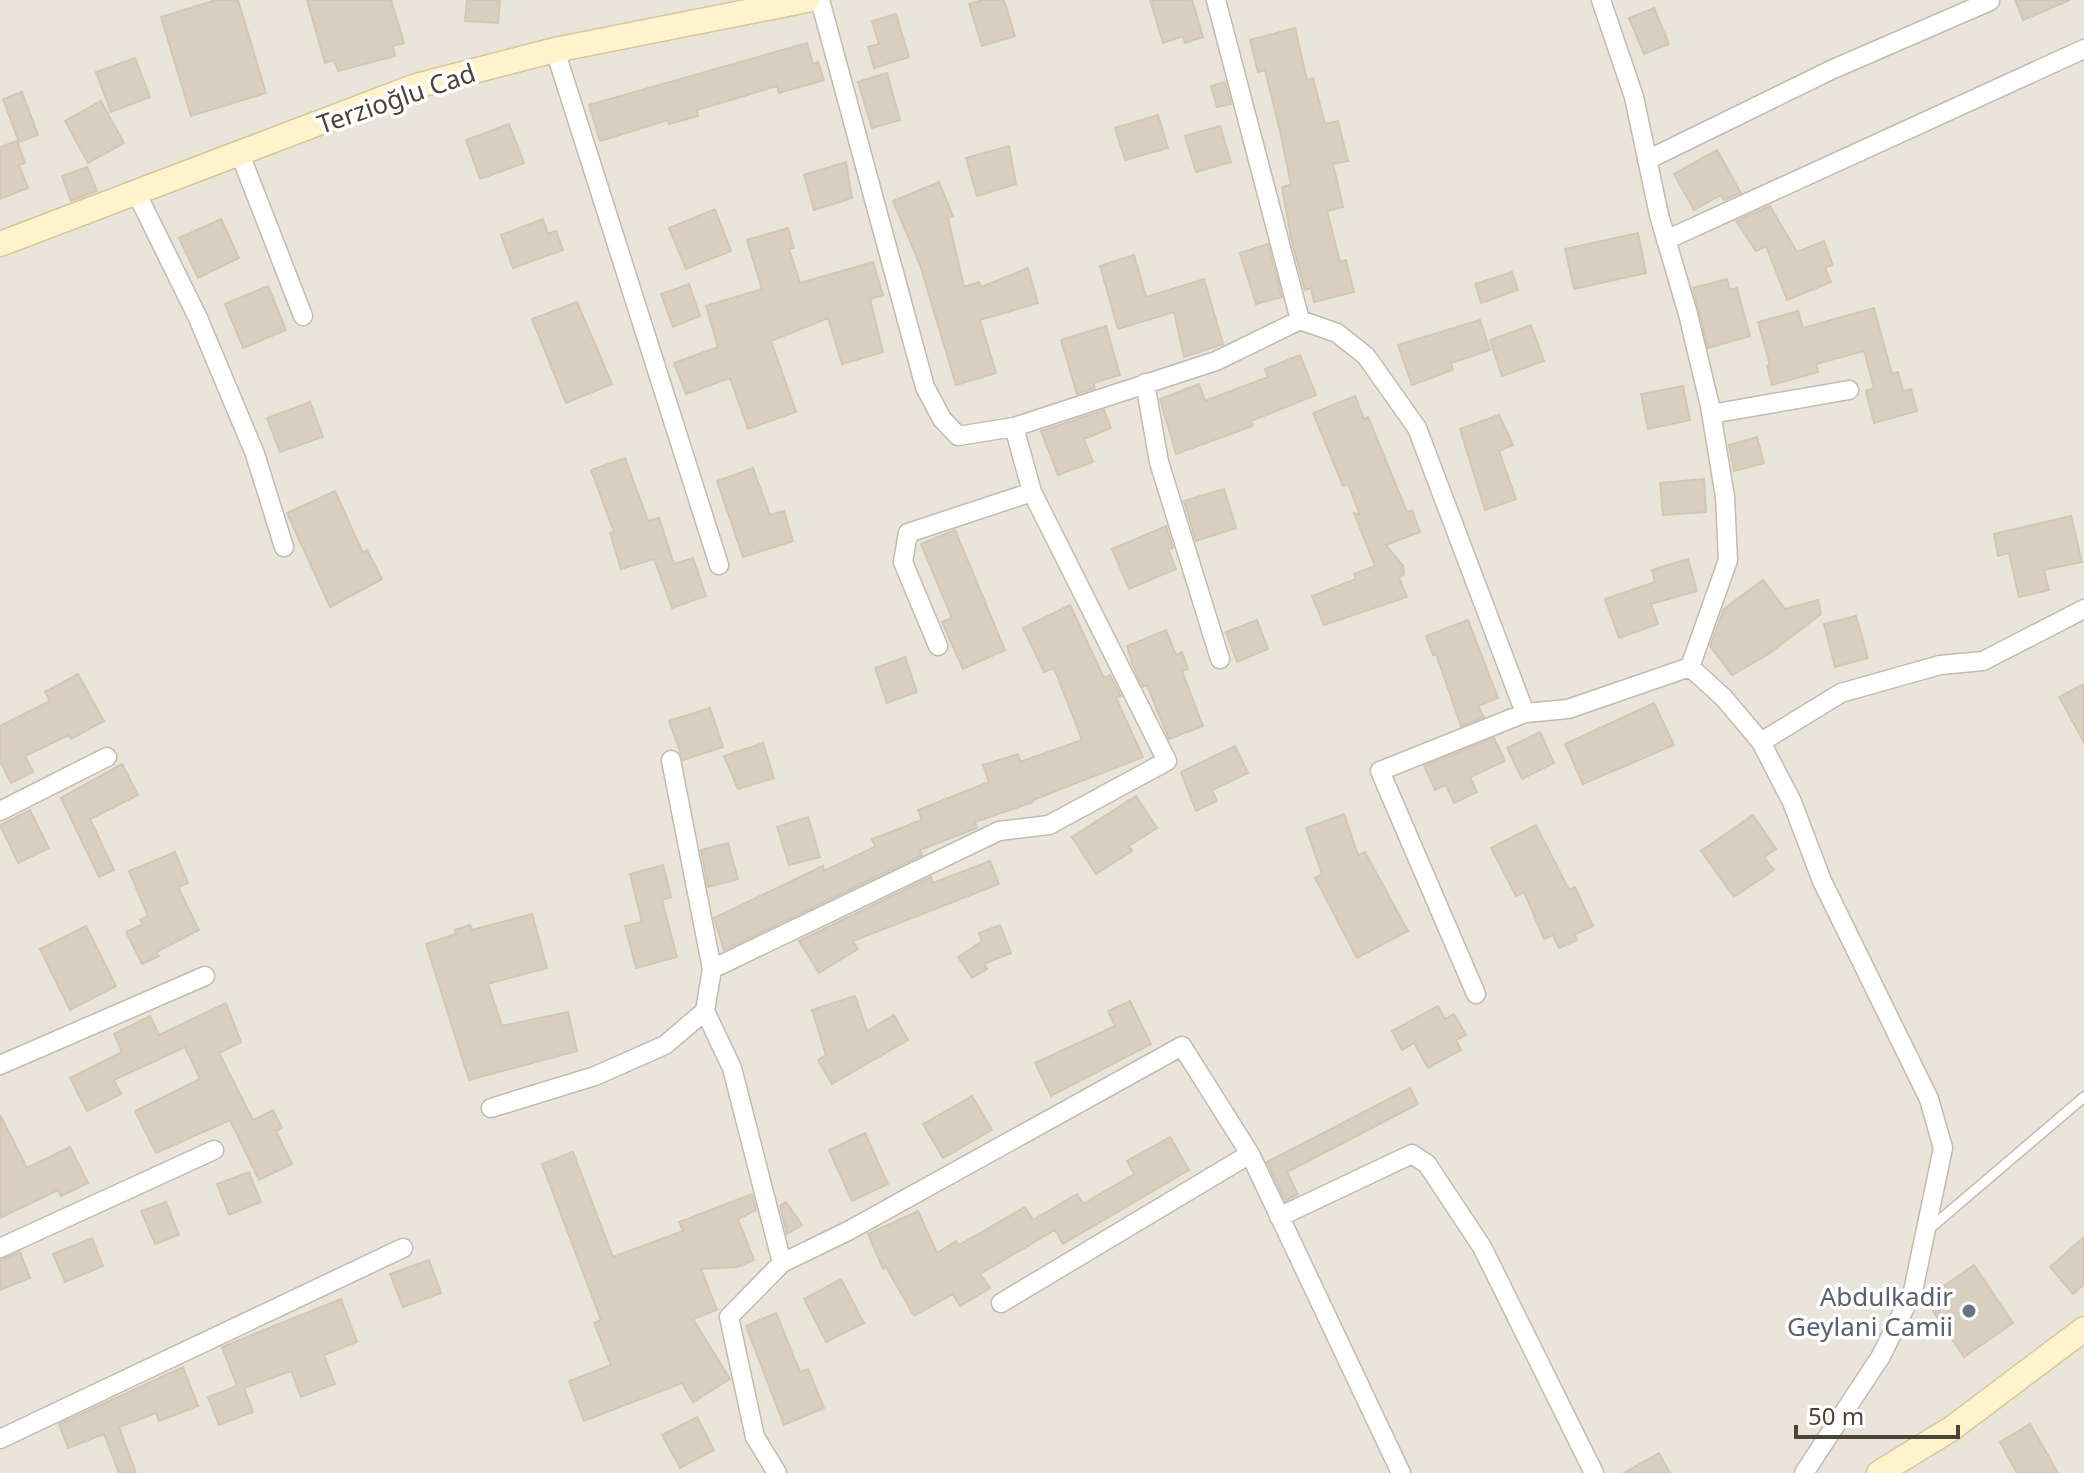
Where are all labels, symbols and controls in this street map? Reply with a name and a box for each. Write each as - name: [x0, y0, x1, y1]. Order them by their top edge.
- street label: Terzioğlu Cad: [312, 54, 480, 142]
- place label: Abdulkadir Geylani Camii: [1787, 1278, 1953, 1344]
- marker: Abdulkadir Geylani Camii: [1960, 1302, 1978, 1320]
- scale bar: [1796, 1389, 1958, 1439]
- text: 50 m: [1808, 1399, 1864, 1432]

